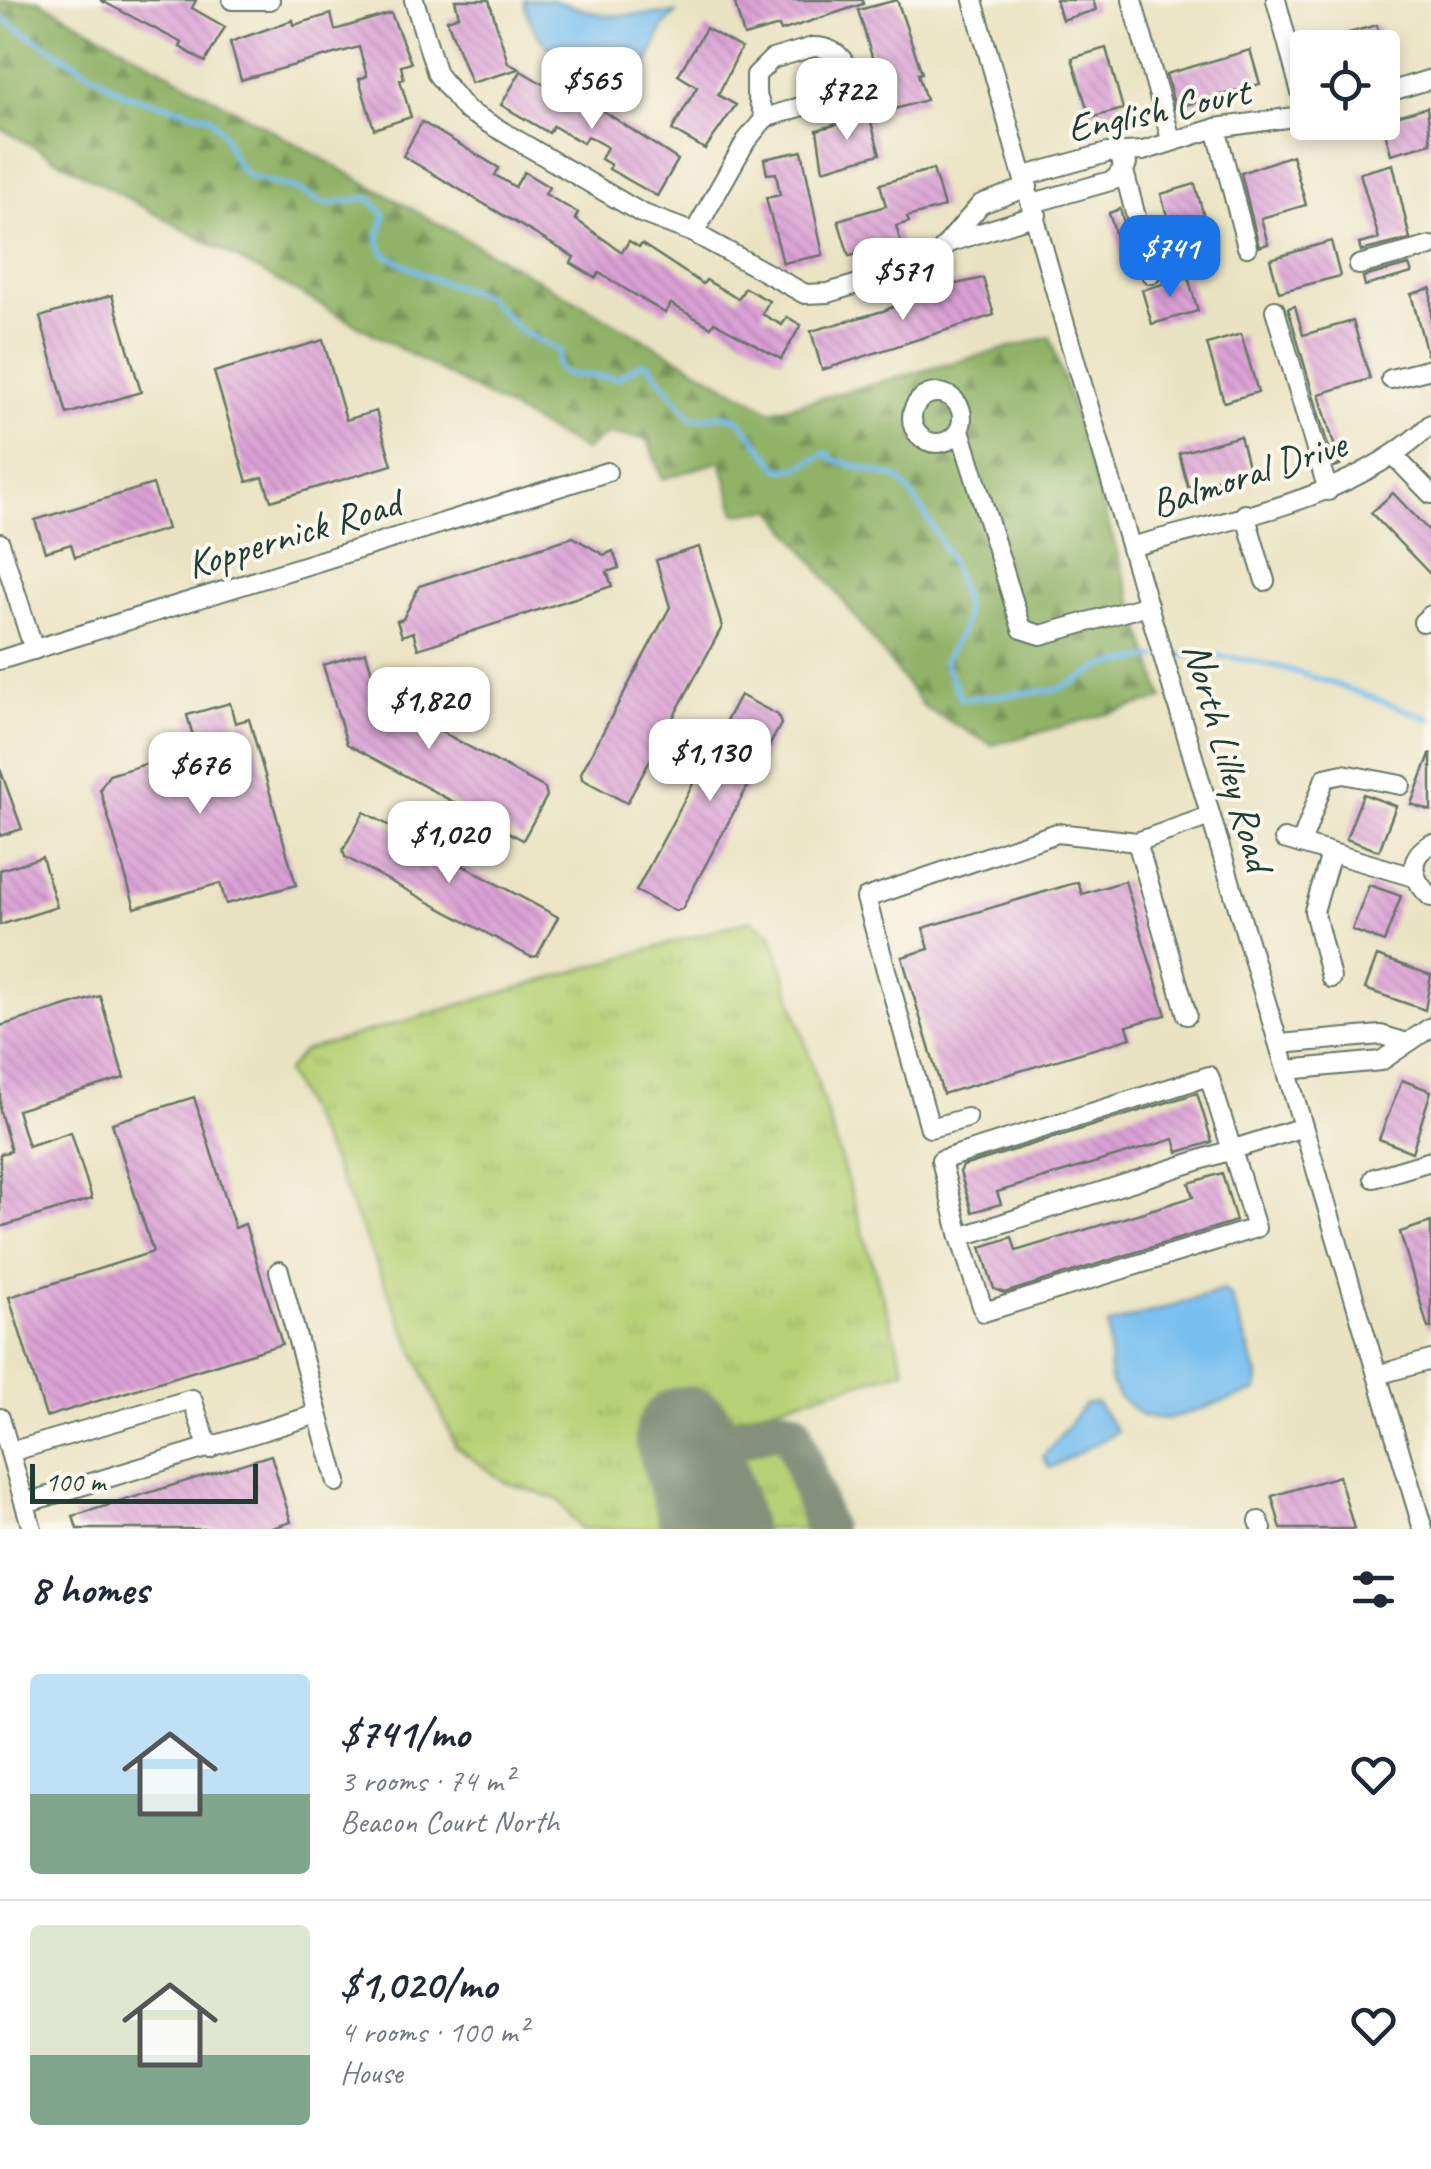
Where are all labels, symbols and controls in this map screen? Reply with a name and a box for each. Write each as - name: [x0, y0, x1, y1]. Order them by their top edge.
- map controls: [1290, 30, 1400, 140]
- button: locate: [1290, 30, 1400, 140]
- pin: $565: [533, 47, 651, 132]
- pin: $722: [788, 58, 906, 143]
- text: $565: [563, 59, 621, 100]
- street label: English Court: [1063, 66, 1257, 154]
- text: $722: [818, 70, 876, 111]
- pin: $741: [1111, 215, 1229, 300]
- text: $741: [1141, 227, 1199, 268]
- pin: $571: [844, 238, 962, 323]
- text: $571: [875, 250, 931, 291]
- street label: Balmoral Drive: [1144, 418, 1355, 529]
- street label: Koppernick Road: [181, 476, 412, 590]
- street label: North Lilley Road: [1172, 636, 1286, 882]
- pin: $1,820: [348, 667, 510, 752]
- text: $1,820: [390, 679, 468, 720]
- pin: $1,130: [629, 719, 791, 804]
- text: $1,130: [671, 731, 749, 772]
- pin: $676: [141, 732, 259, 817]
- text: $676: [171, 744, 229, 785]
- pin: $1,020: [368, 801, 530, 886]
- text: $1,020: [410, 813, 488, 854]
- scale bar: [30, 1459, 258, 1504]
- text: 100 m: [45, 1464, 105, 1499]
- icon: filters: [1346, 1562, 1401, 1617]
- text: 8 homes: [30, 1563, 149, 1616]
- text: $741/mo: [340, 1707, 469, 1760]
- icon: home: [110, 1714, 230, 1834]
- icon: heart: [1346, 1747, 1401, 1802]
- text: 3 rooms · 74 m²: [340, 1760, 513, 1801]
- text: Beacon Court North: [340, 1801, 559, 1842]
- text: $1,020/mo: [340, 1958, 497, 2011]
- icon: home: [110, 1965, 230, 2085]
- icon: heart: [1346, 1998, 1401, 2053]
- text: 4 rooms · 100 m²: [340, 2011, 527, 2052]
- text: House: [340, 2052, 402, 2093]

